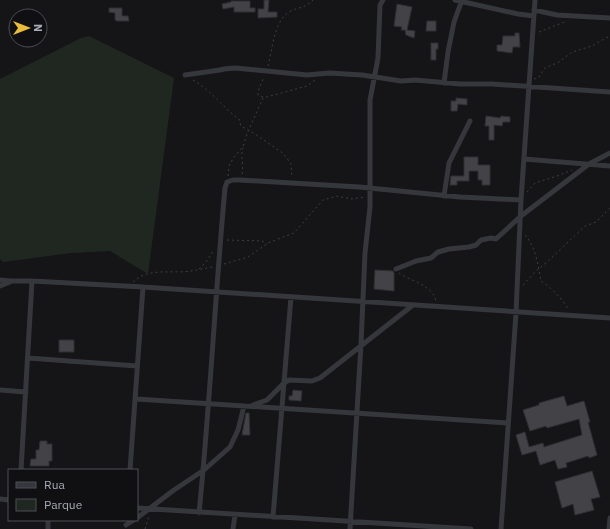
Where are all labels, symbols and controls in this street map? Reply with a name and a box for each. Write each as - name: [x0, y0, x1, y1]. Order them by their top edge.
- north arrow: [8, 8, 48, 48]
- text: N: [31, 24, 45, 32]
- legend: [8, 469, 138, 521]
- text: Rua: [44, 477, 65, 492]
- text: Parque: [44, 497, 83, 512]

